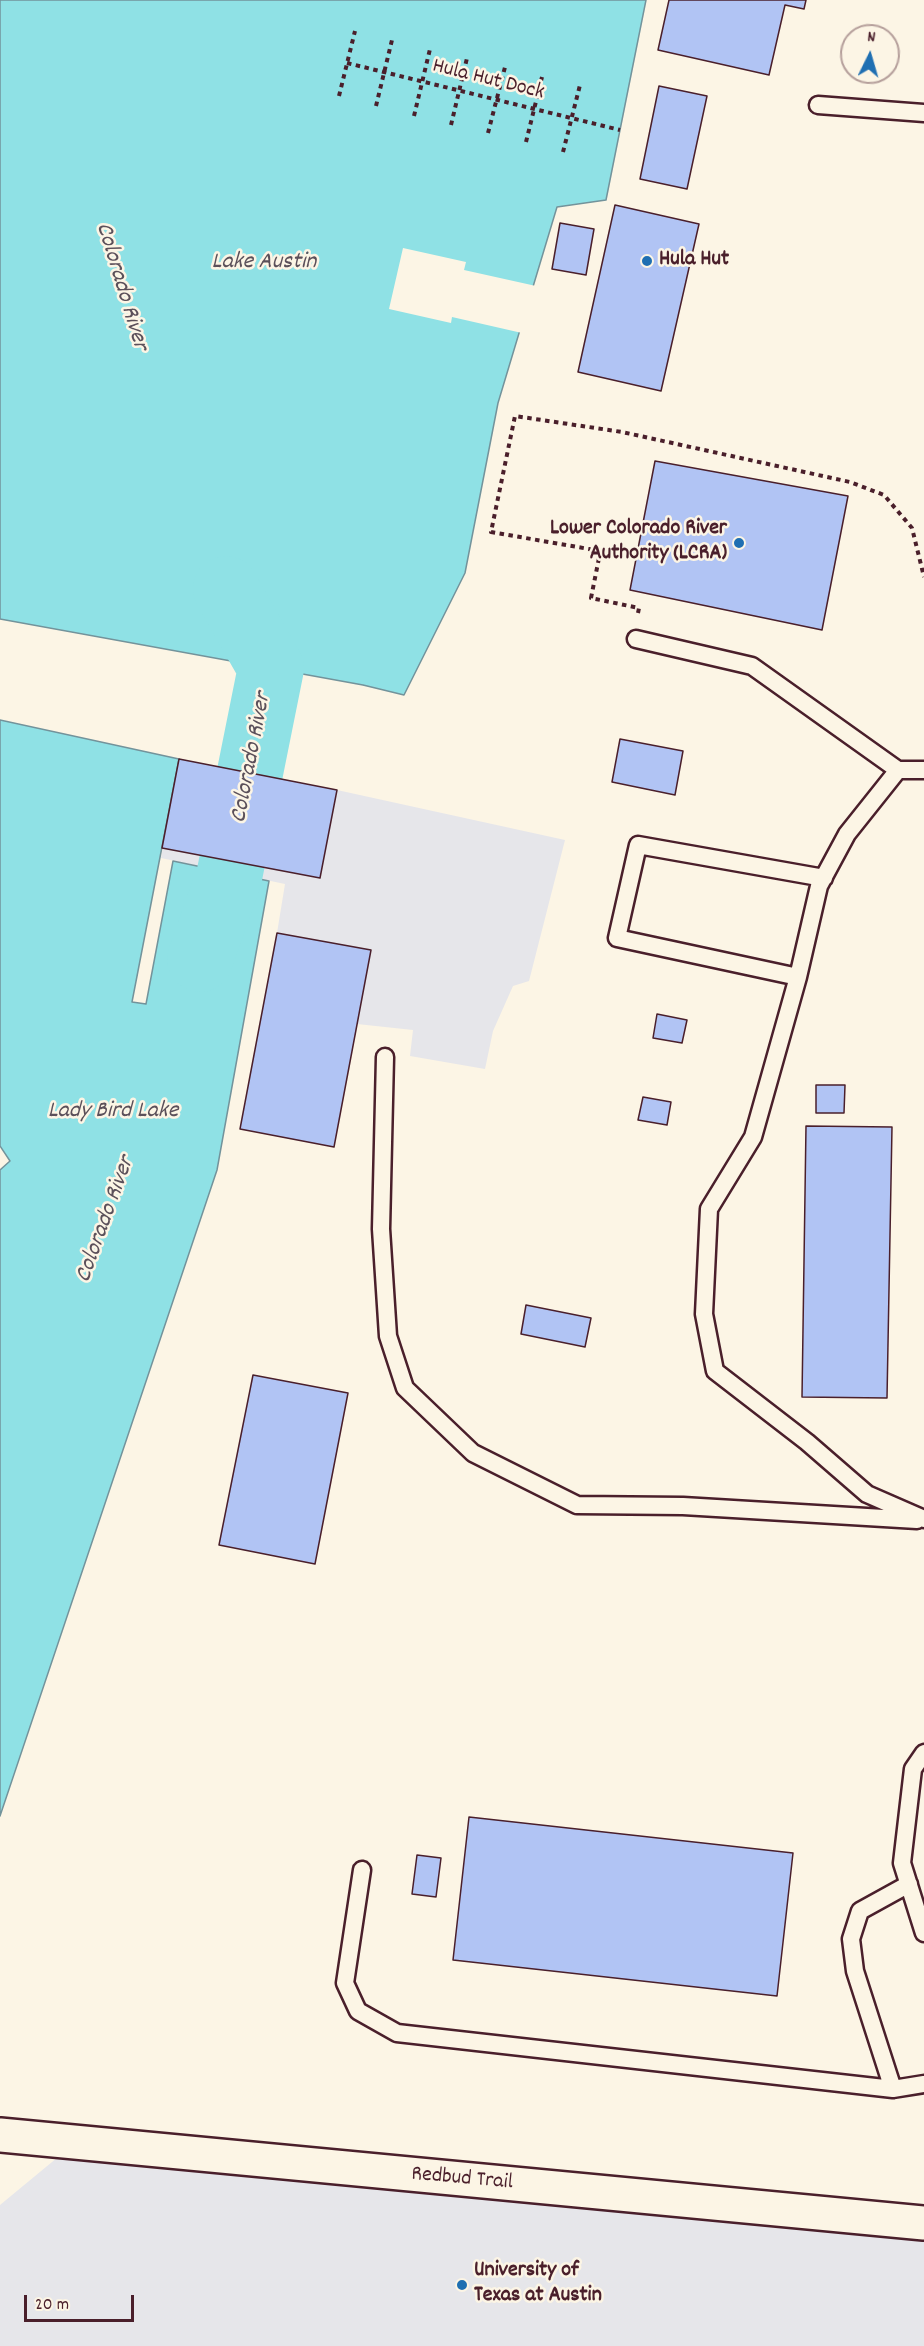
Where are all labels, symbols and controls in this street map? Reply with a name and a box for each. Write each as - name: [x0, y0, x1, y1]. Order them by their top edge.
- north arrow: [840, 24, 900, 84]
- text: N: [866, 26, 876, 49]
- street label: Hula Hut Dock: [429, 54, 547, 108]
- water label: Colorado River: [87, 220, 153, 354]
- place label: Hula Hut: [659, 248, 729, 274]
- water label: Lake Austin: [212, 250, 316, 278]
- marker: Hula Hut: [640, 254, 654, 268]
- place label: Lower Colorado River Authority (LCRA): [550, 517, 727, 568]
- marker: Lower Colorado River Authority (LCRA): [732, 536, 746, 550]
- water label: Colorado River: [226, 690, 280, 826]
- water label: Lady Bird Lake: [48, 1099, 178, 1127]
- water label: Colorado River: [71, 1153, 143, 1287]
- street label: Redbud Trail: [410, 2162, 514, 2198]
- place label: University of Texas at Austin: [474, 2259, 602, 2310]
- marker: University of Texas at Austin: [455, 2278, 469, 2292]
- scale bar: [27, 2283, 136, 2321]
- text: 20 m: [35, 2293, 69, 2318]

